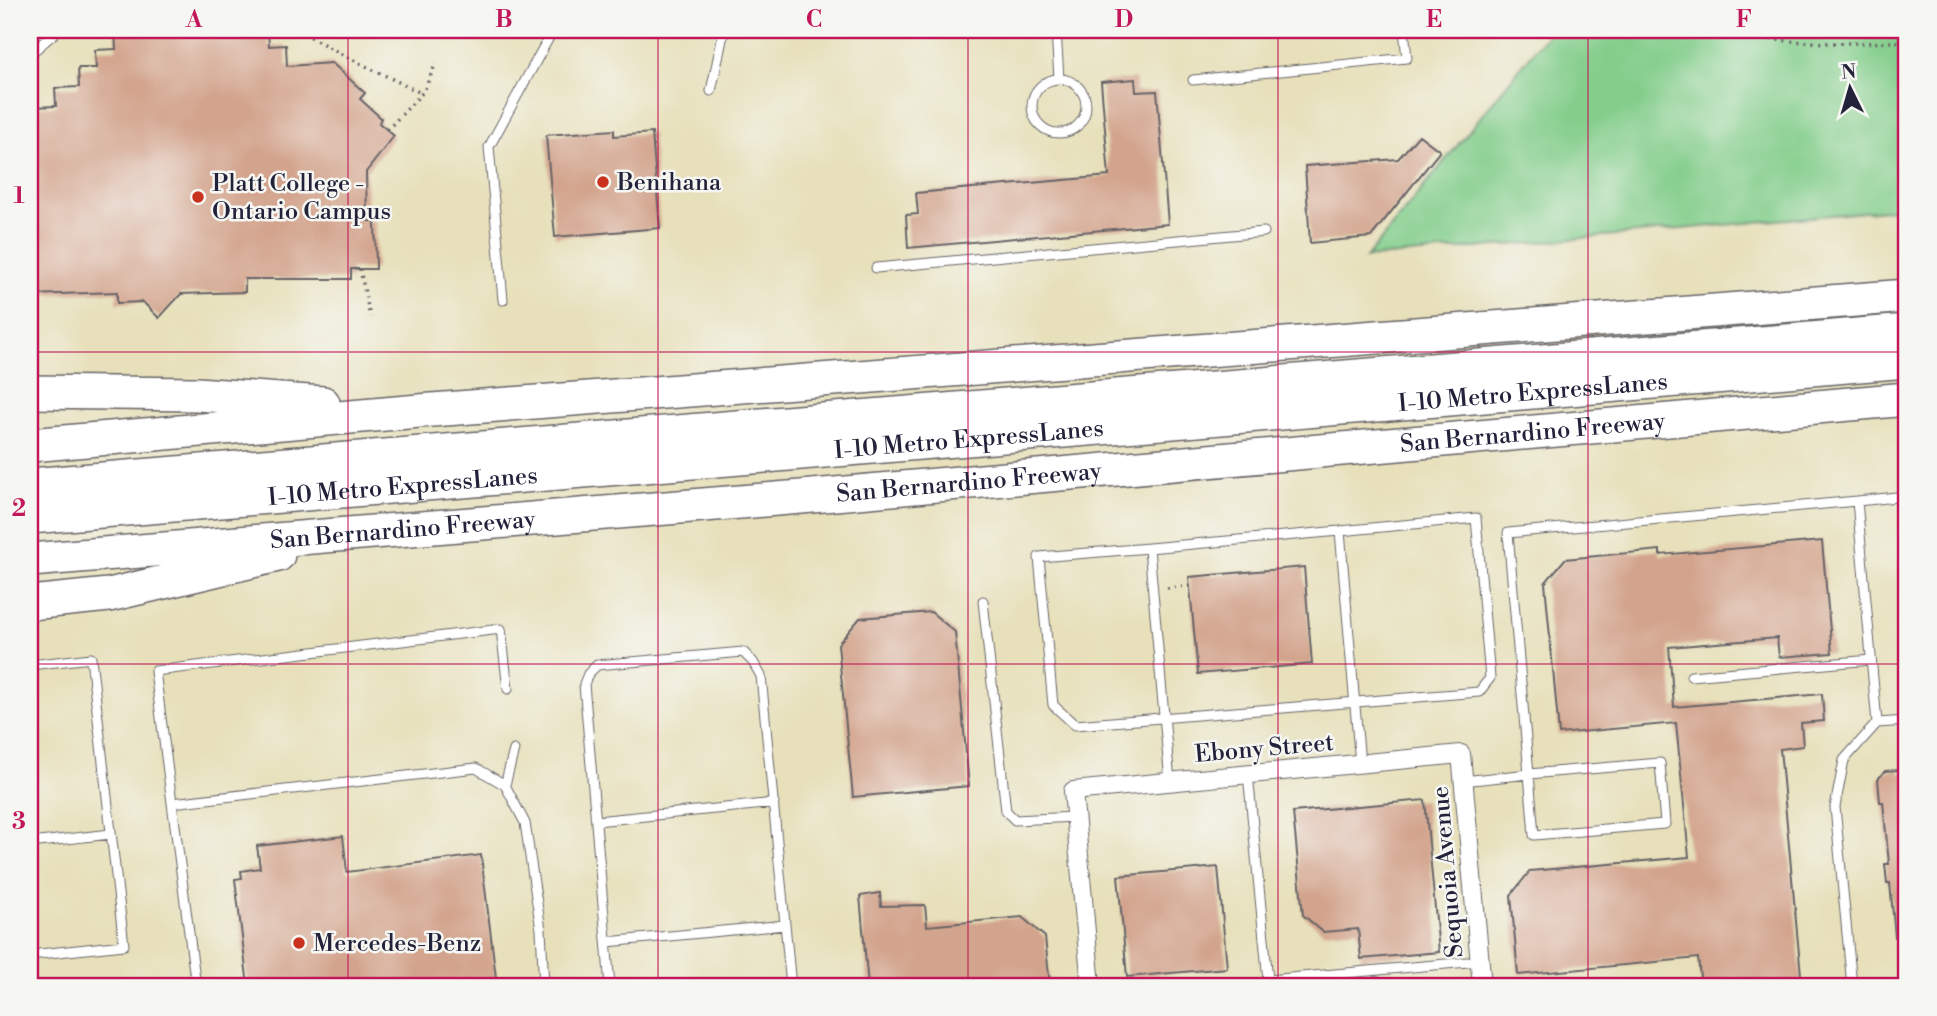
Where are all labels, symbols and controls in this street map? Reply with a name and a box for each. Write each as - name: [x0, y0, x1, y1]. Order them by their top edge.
- text: A: [185, 6, 203, 34]
- text: B: [495, 6, 513, 34]
- text: C: [806, 6, 822, 34]
- text: D: [1115, 6, 1133, 34]
- text: E: [1426, 6, 1442, 34]
- text: F: [1736, 6, 1752, 34]
- north arrow: [1814, 52, 1884, 122]
- text: N: [1840, 59, 1857, 85]
- place label: Benihana: [616, 168, 722, 198]
- place label: Platt College - Ontario Campus: [212, 169, 391, 227]
- marker: Benihana: [595, 174, 611, 190]
- text: 1: [13, 182, 25, 210]
- marker: Platt College - Ontario Campus: [190, 189, 206, 205]
- street label: I-10 Metro ExpressLanes: [1397, 367, 1669, 419]
- street label: San Bernardino Freeway: [1399, 406, 1667, 460]
- street label: I-10 Metro ExpressLanes: [833, 414, 1105, 466]
- street label: San Bernardino Freeway: [835, 456, 1103, 510]
- street label: I-10 Metro ExpressLanes: [267, 461, 539, 513]
- text: 2: [12, 495, 26, 523]
- street label: San Bernardino Freeway: [269, 505, 537, 556]
- street label: Ebony Street: [1193, 728, 1335, 770]
- street label: Sequoia Avenue: [1426, 785, 1470, 959]
- text: 3: [12, 808, 26, 836]
- place label: Mercedes-Benz: [313, 929, 481, 959]
- marker: Mercedes-Benz: [291, 935, 307, 951]

